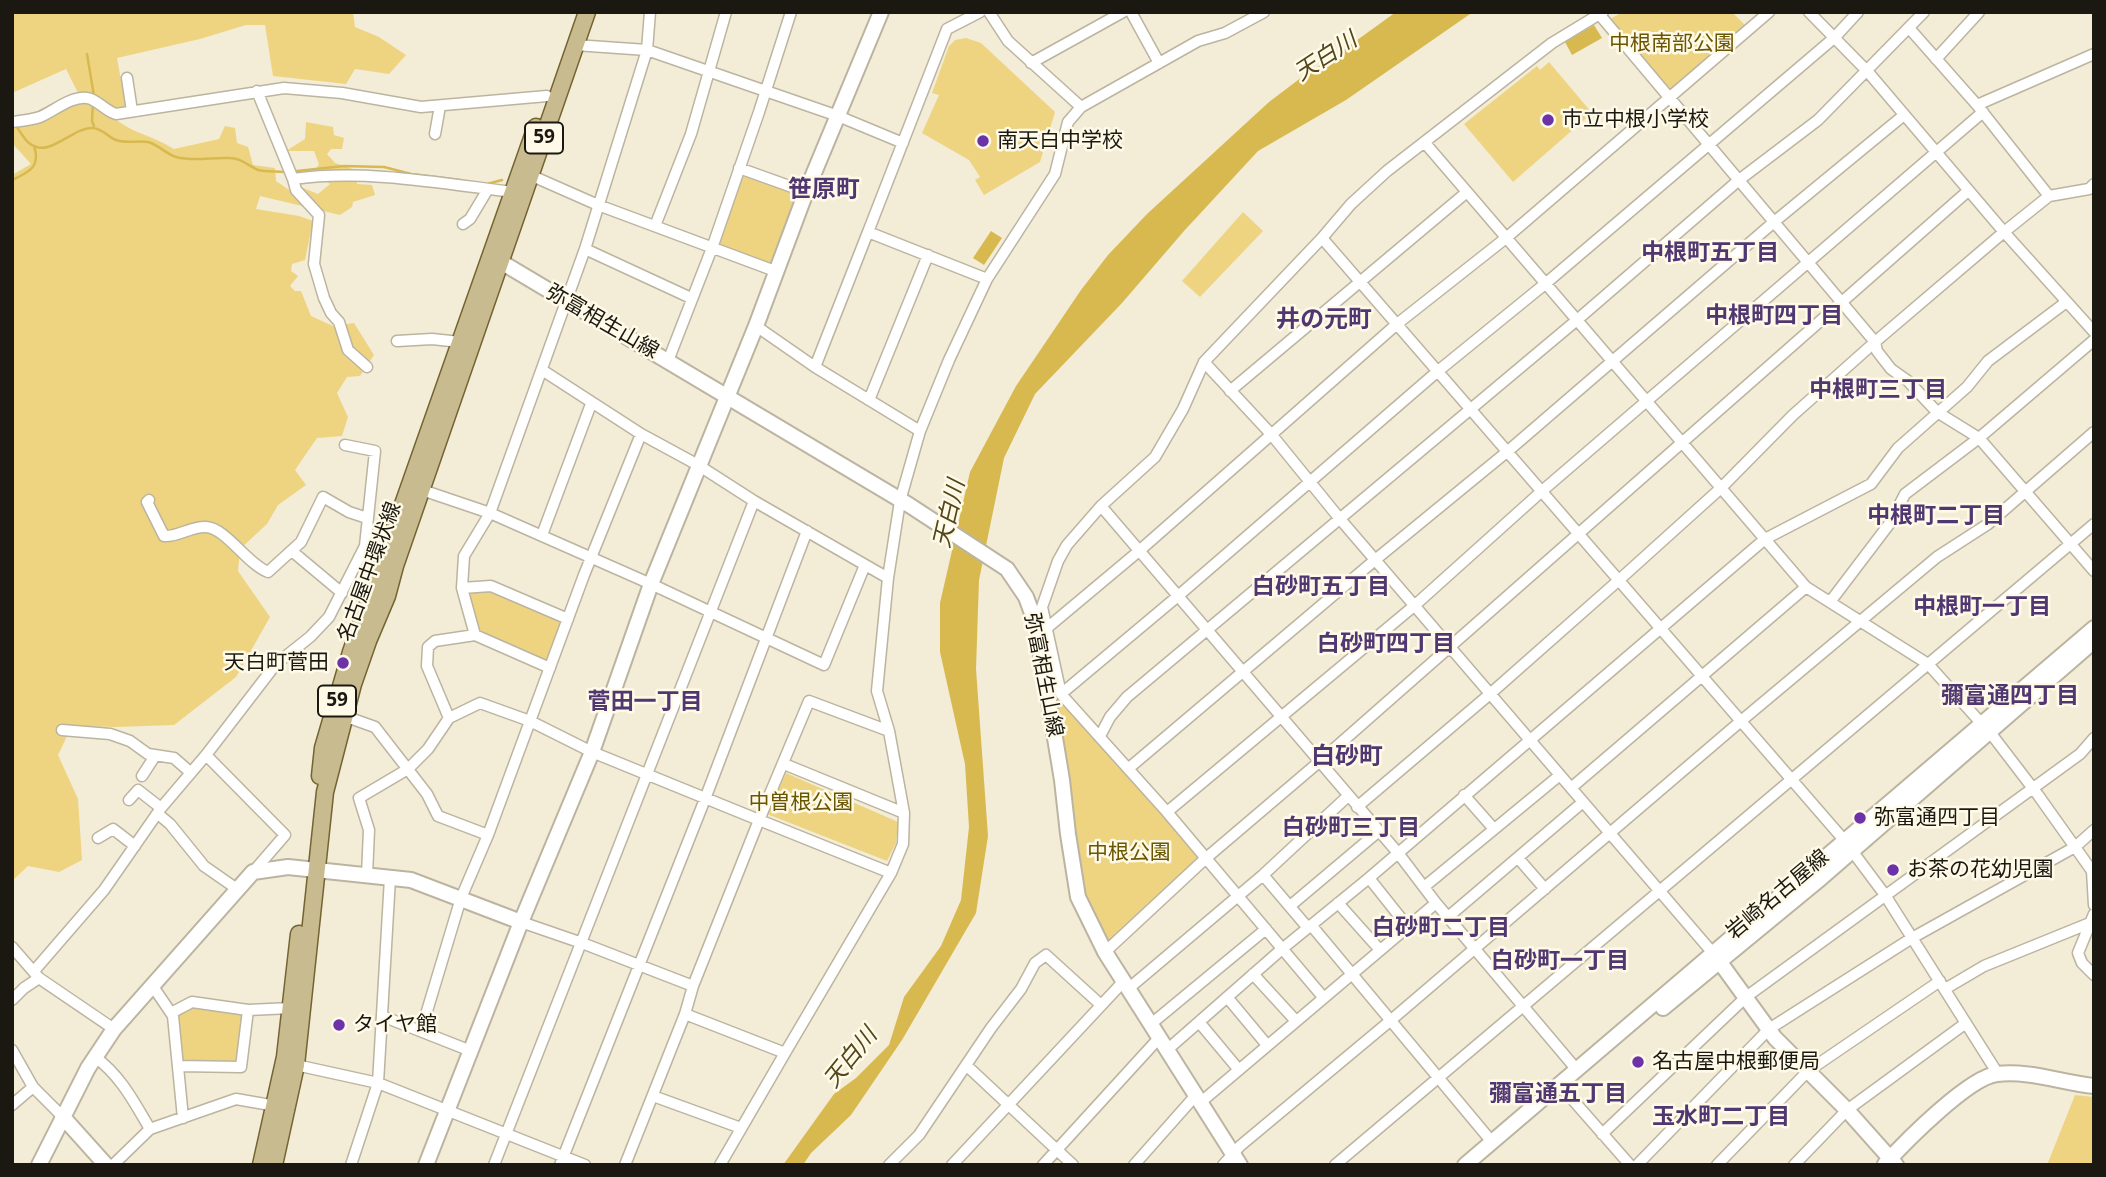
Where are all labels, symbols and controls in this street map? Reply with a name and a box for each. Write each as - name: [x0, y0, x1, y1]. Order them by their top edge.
- water label: 天白川: [1290, 27, 1362, 87]
- park label: 中根南部公園: [1609, 31, 1735, 57]
- place label: 市立中根小学校: [1562, 107, 1709, 133]
- marker: 市立中根小学校: [1540, 112, 1556, 128]
- road number: 59: [525, 122, 563, 154]
- place label: 南天白中学校: [997, 128, 1123, 154]
- marker: 南天白中学校: [975, 133, 991, 149]
- district label: 笹原町: [788, 176, 860, 204]
- district label: 中根町五丁目: [1641, 239, 1779, 267]
- street label: 弥富相生山線: [541, 280, 663, 364]
- district label: 中根町四丁目: [1705, 302, 1843, 330]
- district label: 井の元町: [1276, 306, 1372, 334]
- district label: 中根町三丁目: [1809, 376, 1947, 404]
- water label: 天白川: [929, 477, 971, 551]
- street label: 名古屋中環状線: [333, 499, 407, 645]
- district label: 中根町二丁目: [1867, 502, 2005, 530]
- district label: 白砂町五丁目: [1252, 573, 1390, 601]
- district label: 中根町一丁目: [1913, 593, 2051, 621]
- street label: 弥富相生山線: [1019, 611, 1067, 739]
- district label: 白砂町四丁目: [1317, 630, 1455, 658]
- place label: 天白町菅田: [224, 650, 329, 676]
- marker: 天白町菅田: [335, 655, 351, 671]
- district label: 彌富通四丁目: [1941, 682, 2079, 710]
- road number: 59: [318, 686, 356, 716]
- district label: 菅田一丁目: [588, 688, 702, 716]
- district label: 白砂町: [1311, 743, 1383, 771]
- park label: 中曽根公園: [749, 790, 853, 816]
- place label: 弥富通四丁目: [1874, 805, 2000, 831]
- marker: 弥富通四丁目: [1852, 810, 1868, 826]
- district label: 白砂町三丁目: [1282, 814, 1420, 842]
- park label: 中根公園: [1087, 840, 1171, 866]
- street label: 岩崎名古屋線: [1722, 845, 1834, 945]
- place label: お茶の花幼児園: [1907, 857, 2054, 883]
- marker: お茶の花幼児園: [1885, 862, 1901, 878]
- district label: 白砂町二丁目: [1372, 914, 1510, 942]
- district label: 白砂町一丁目: [1491, 947, 1629, 975]
- place label: タイヤ館: [353, 1012, 437, 1038]
- marker: タイヤ館: [331, 1017, 347, 1033]
- water label: 天白川: [819, 1023, 883, 1093]
- place label: 名古屋中根郵便局: [1652, 1049, 1820, 1075]
- marker: 名古屋中根郵便局: [1630, 1054, 1646, 1070]
- district label: 彌富通五丁目: [1489, 1080, 1627, 1108]
- district label: 玉水町二丁目: [1652, 1103, 1790, 1131]

